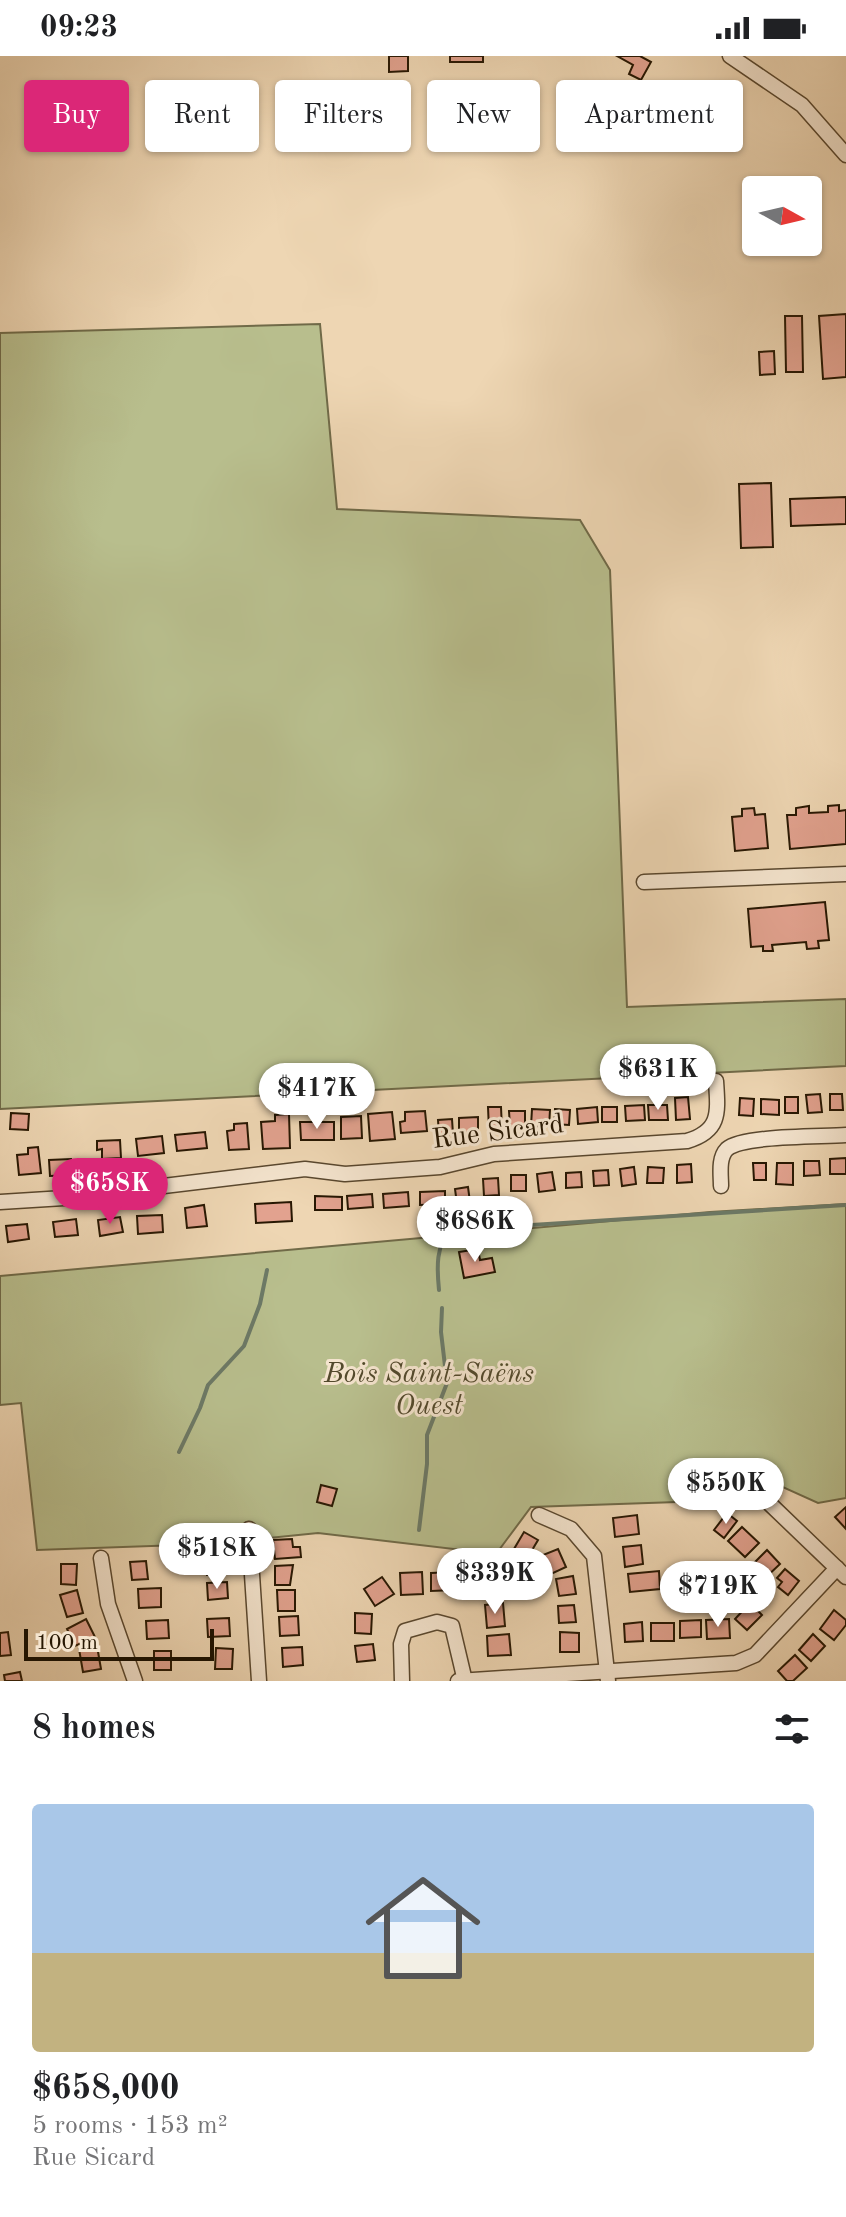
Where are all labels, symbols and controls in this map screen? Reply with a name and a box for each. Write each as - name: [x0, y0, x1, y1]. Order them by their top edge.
- text: 09:23: [40, 13, 118, 43]
- chip: Buy: [24, 80, 129, 152]
- chip: Rent: [145, 80, 259, 152]
- chip: Filters: [275, 80, 411, 152]
- chip: New: [427, 80, 540, 152]
- chip: Apartment: [556, 80, 743, 152]
- north arrow: [742, 176, 822, 256]
- map controls: [742, 176, 822, 256]
- pin: $631K: [602, 1044, 714, 1112]
- text: $631K: [618, 1057, 698, 1083]
- pin: $417K: [261, 1063, 373, 1131]
- text: $417K: [277, 1076, 357, 1102]
- street label: Rue Sicard: [430, 1111, 566, 1155]
- pin: $658K: [54, 1158, 166, 1226]
- text: $658K: [70, 1171, 150, 1197]
- pin: $686K: [419, 1196, 531, 1264]
- text: $686K: [435, 1209, 515, 1235]
- park label: Bois Saint-Saëns Ouest: [323, 1361, 534, 1421]
- pin: $550K: [670, 1458, 782, 1526]
- text: $550K: [686, 1471, 766, 1497]
- pin: $518K: [161, 1523, 273, 1591]
- text: $518K: [177, 1536, 257, 1562]
- pin: $339K: [439, 1548, 551, 1616]
- text: $339K: [455, 1561, 535, 1587]
- pin: $719K: [662, 1561, 774, 1629]
- text: $719K: [678, 1574, 758, 1600]
- scale bar: [24, 1625, 214, 1661]
- text: 100 m: [36, 1632, 98, 1654]
- icon: filters: [770, 1707, 814, 1751]
- text: 8 homes: [32, 1712, 155, 1746]
- icon: home: [351, 1856, 495, 2000]
- text: $658,000: [32, 2072, 180, 2106]
- text: 5 rooms · 153 m²: [32, 2113, 228, 2139]
- text: Rue Sicard: [32, 2145, 155, 2171]

